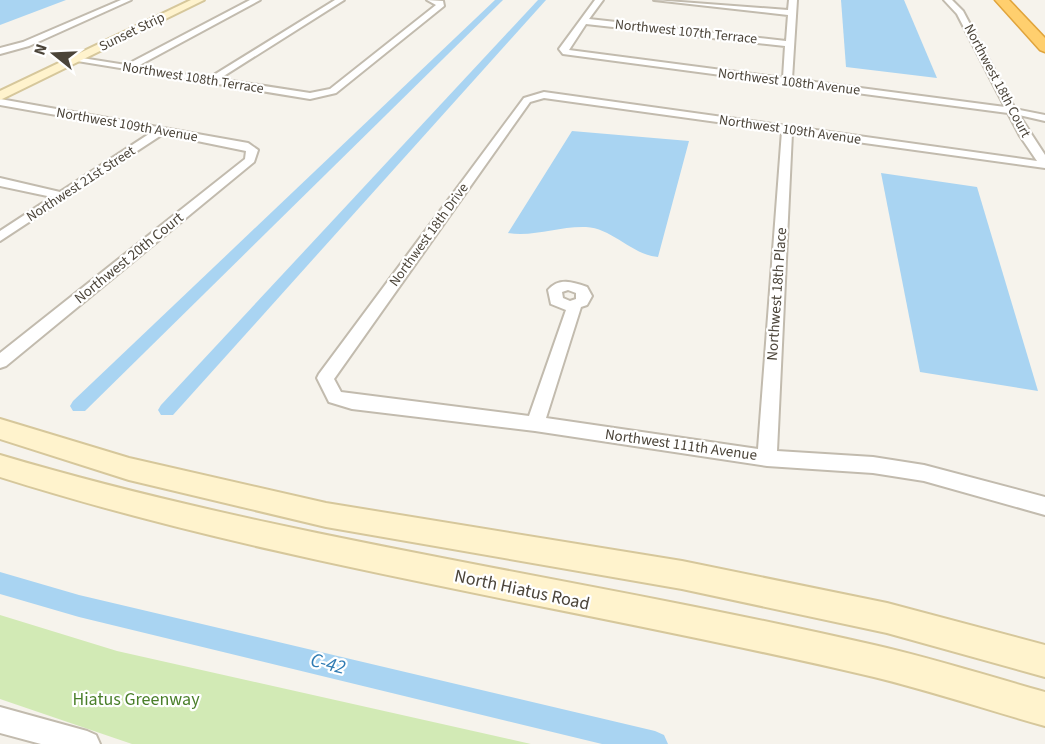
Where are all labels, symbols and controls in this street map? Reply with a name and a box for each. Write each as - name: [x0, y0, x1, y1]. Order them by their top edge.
- street label: Sunset Strip: [96, 7, 168, 57]
- street label: Northwest 107th Terrace: [614, 15, 758, 49]
- street label: Northwest 18th Court: [959, 21, 1035, 141]
- north arrow: [24, 24, 84, 84]
- text: N: [29, 41, 53, 58]
- street label: Northwest 108th Terrace: [121, 57, 265, 99]
- street label: Northwest 108th Avenue: [717, 63, 861, 101]
- street label: Northwest 109th Avenue: [55, 103, 199, 147]
- street label: Northwest 109th Avenue: [718, 110, 862, 150]
- street label: Northwest 21st Street: [23, 141, 140, 227]
- street label: Northwest 18th Drive: [385, 179, 473, 291]
- street label: Northwest 20th Court: [70, 207, 188, 309]
- street label: Northwest 18th Place: [762, 227, 792, 361]
- street label: Northwest 111th Avenue: [604, 424, 758, 466]
- street label: North Hiatus Road: [452, 563, 592, 617]
- water label: C-42: [308, 646, 349, 682]
- park label: Hiatus Greenway: [72, 687, 200, 712]

